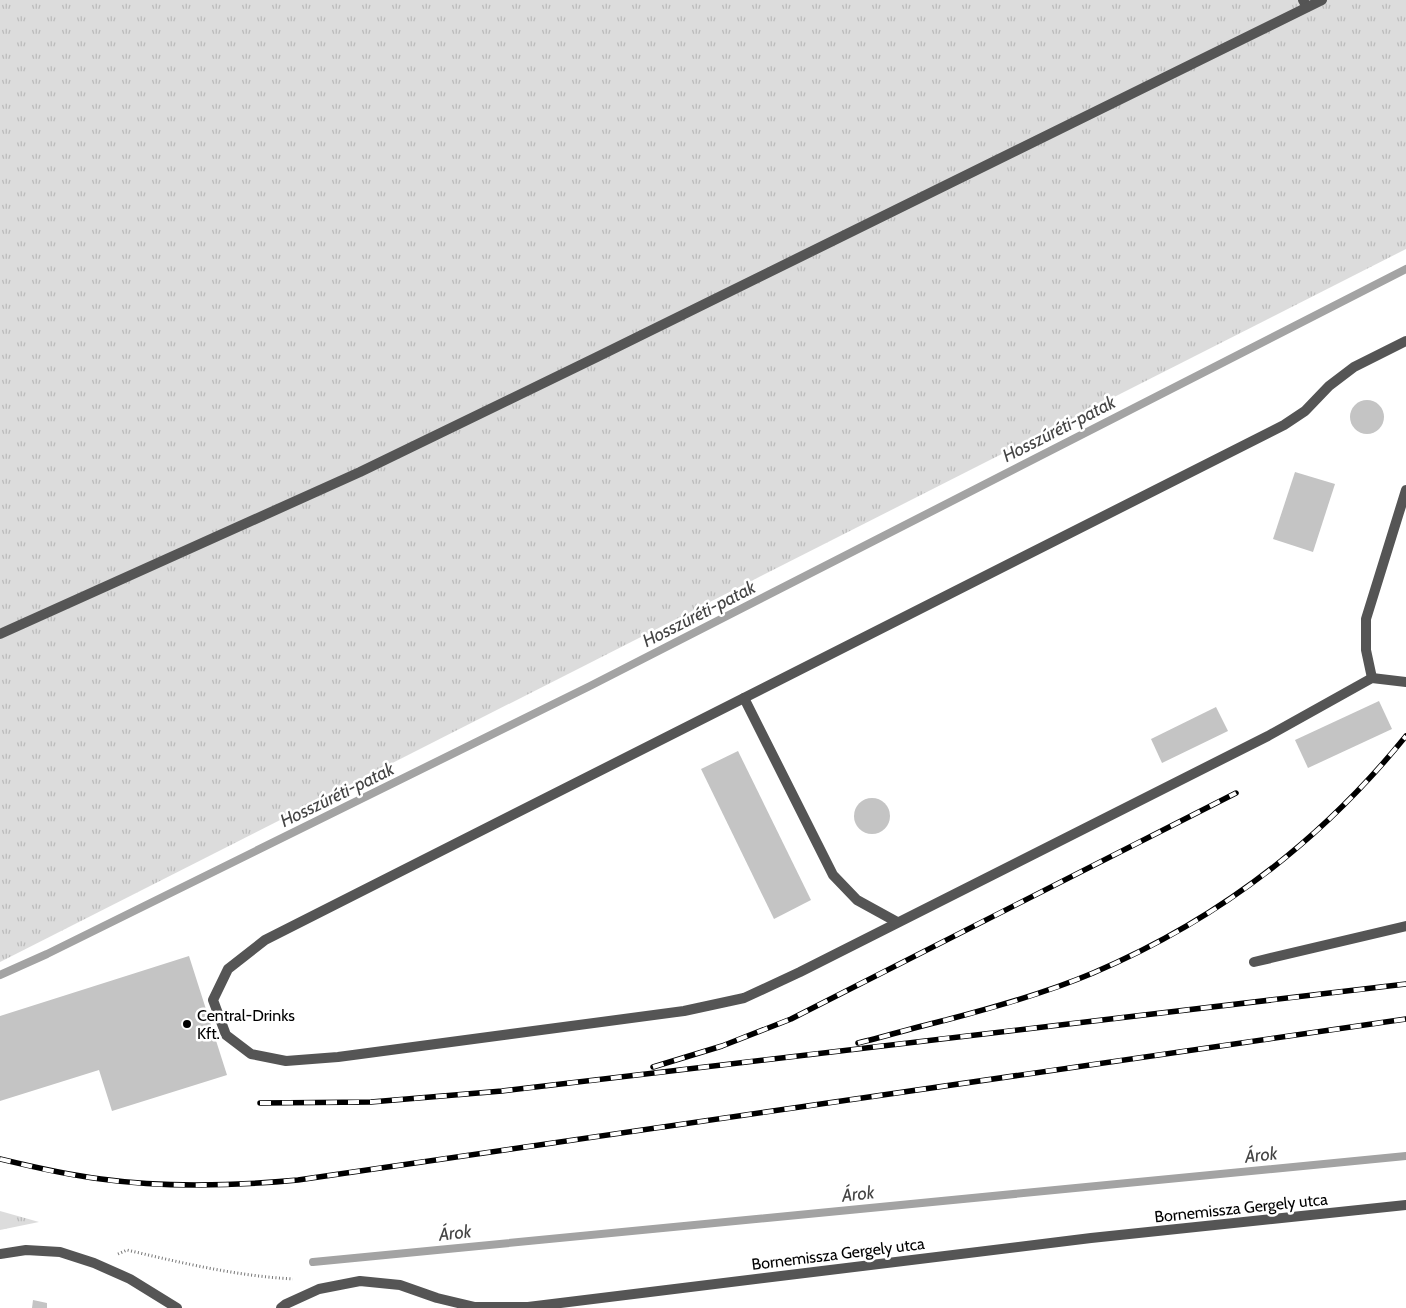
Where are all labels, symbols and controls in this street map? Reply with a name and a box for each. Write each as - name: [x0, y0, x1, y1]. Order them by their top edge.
- water label: Hosszúréti-patak: [999, 390, 1120, 467]
- water label: Hosszúréti-patak: [639, 575, 760, 652]
- water label: Hosszúréti-patak: [276, 757, 399, 832]
- place label: Central-Drinks Kft.: [197, 1006, 295, 1043]
- marker: Central-Drinks Kft.: [181, 1018, 193, 1030]
- water label: Árok: [1243, 1141, 1280, 1168]
- water label: Árok: [840, 1180, 877, 1207]
- street label: Bornemissza Gergely utca: [1153, 1189, 1329, 1227]
- water label: Árok: [437, 1219, 474, 1246]
- street label: Bornemissza Gergely utca: [750, 1234, 926, 1274]

